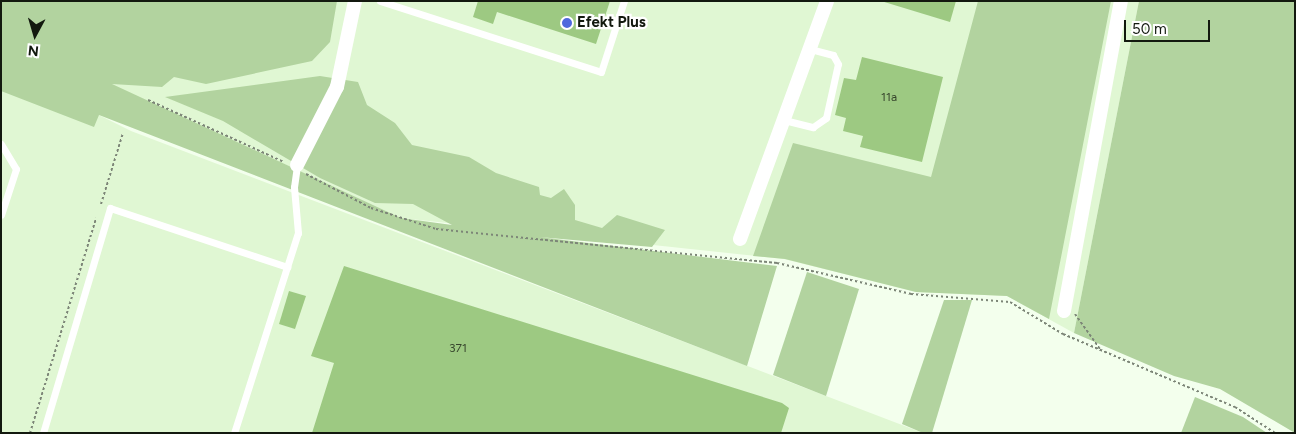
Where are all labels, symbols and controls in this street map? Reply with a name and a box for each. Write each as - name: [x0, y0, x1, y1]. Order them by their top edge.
- north arrow: [10, 10, 60, 60]
- scale bar: [1126, 10, 1212, 42]
- place label: Efekt Plus: [577, 14, 646, 32]
- marker: Efekt Plus: [561, 17, 573, 29]
- text: 50 m: [1132, 20, 1167, 38]
- text: N: [27, 41, 40, 59]
- house number: 11a: [881, 91, 897, 105]
- house number: 371: [449, 342, 467, 356]

